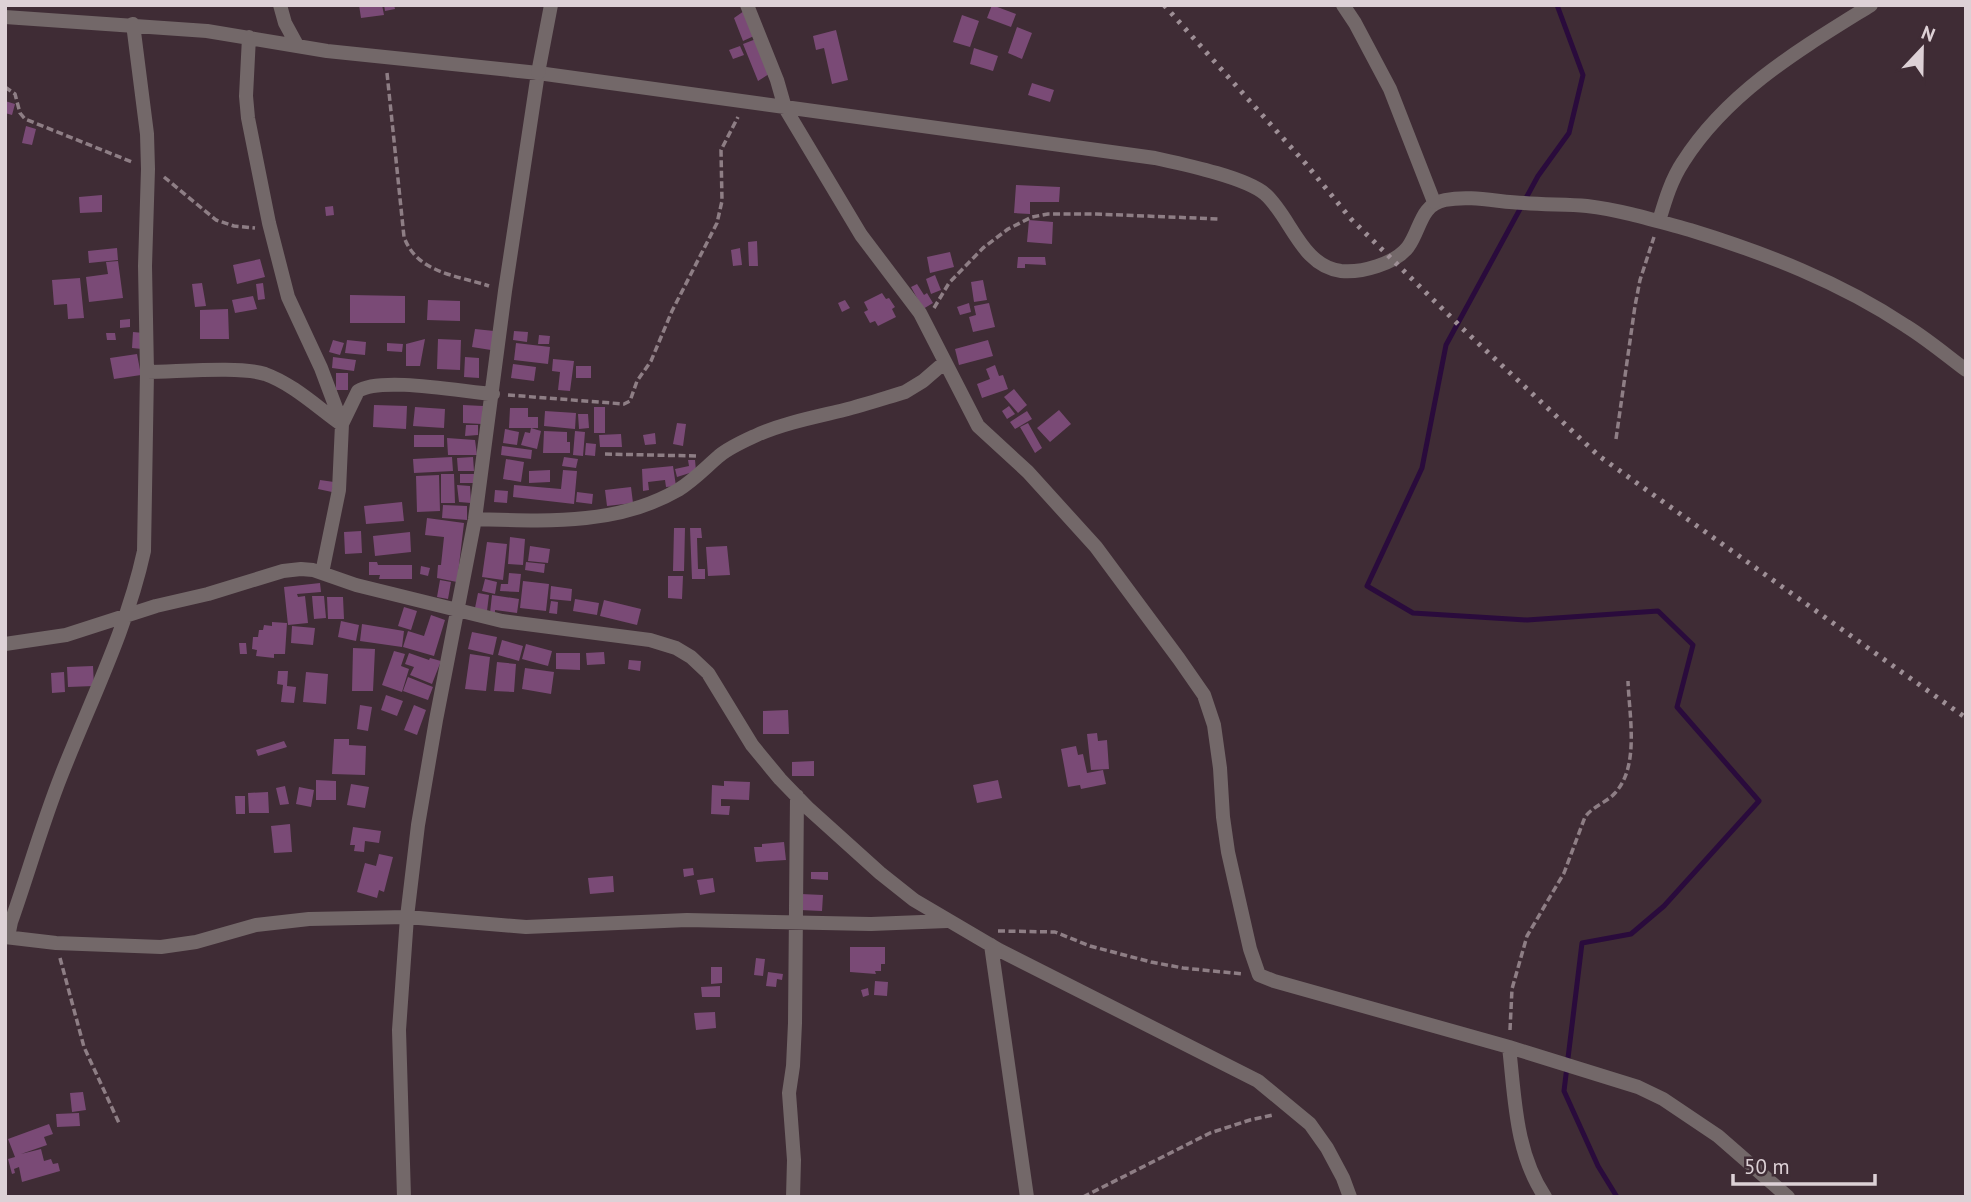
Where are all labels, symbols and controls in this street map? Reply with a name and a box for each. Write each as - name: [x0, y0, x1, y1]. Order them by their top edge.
- north arrow: [1887, 14, 1957, 84]
- text: N: [1918, 20, 1939, 47]
- scale bar: [1733, 1142, 1875, 1186]
- text: 50 m: [1744, 1153, 1790, 1180]

